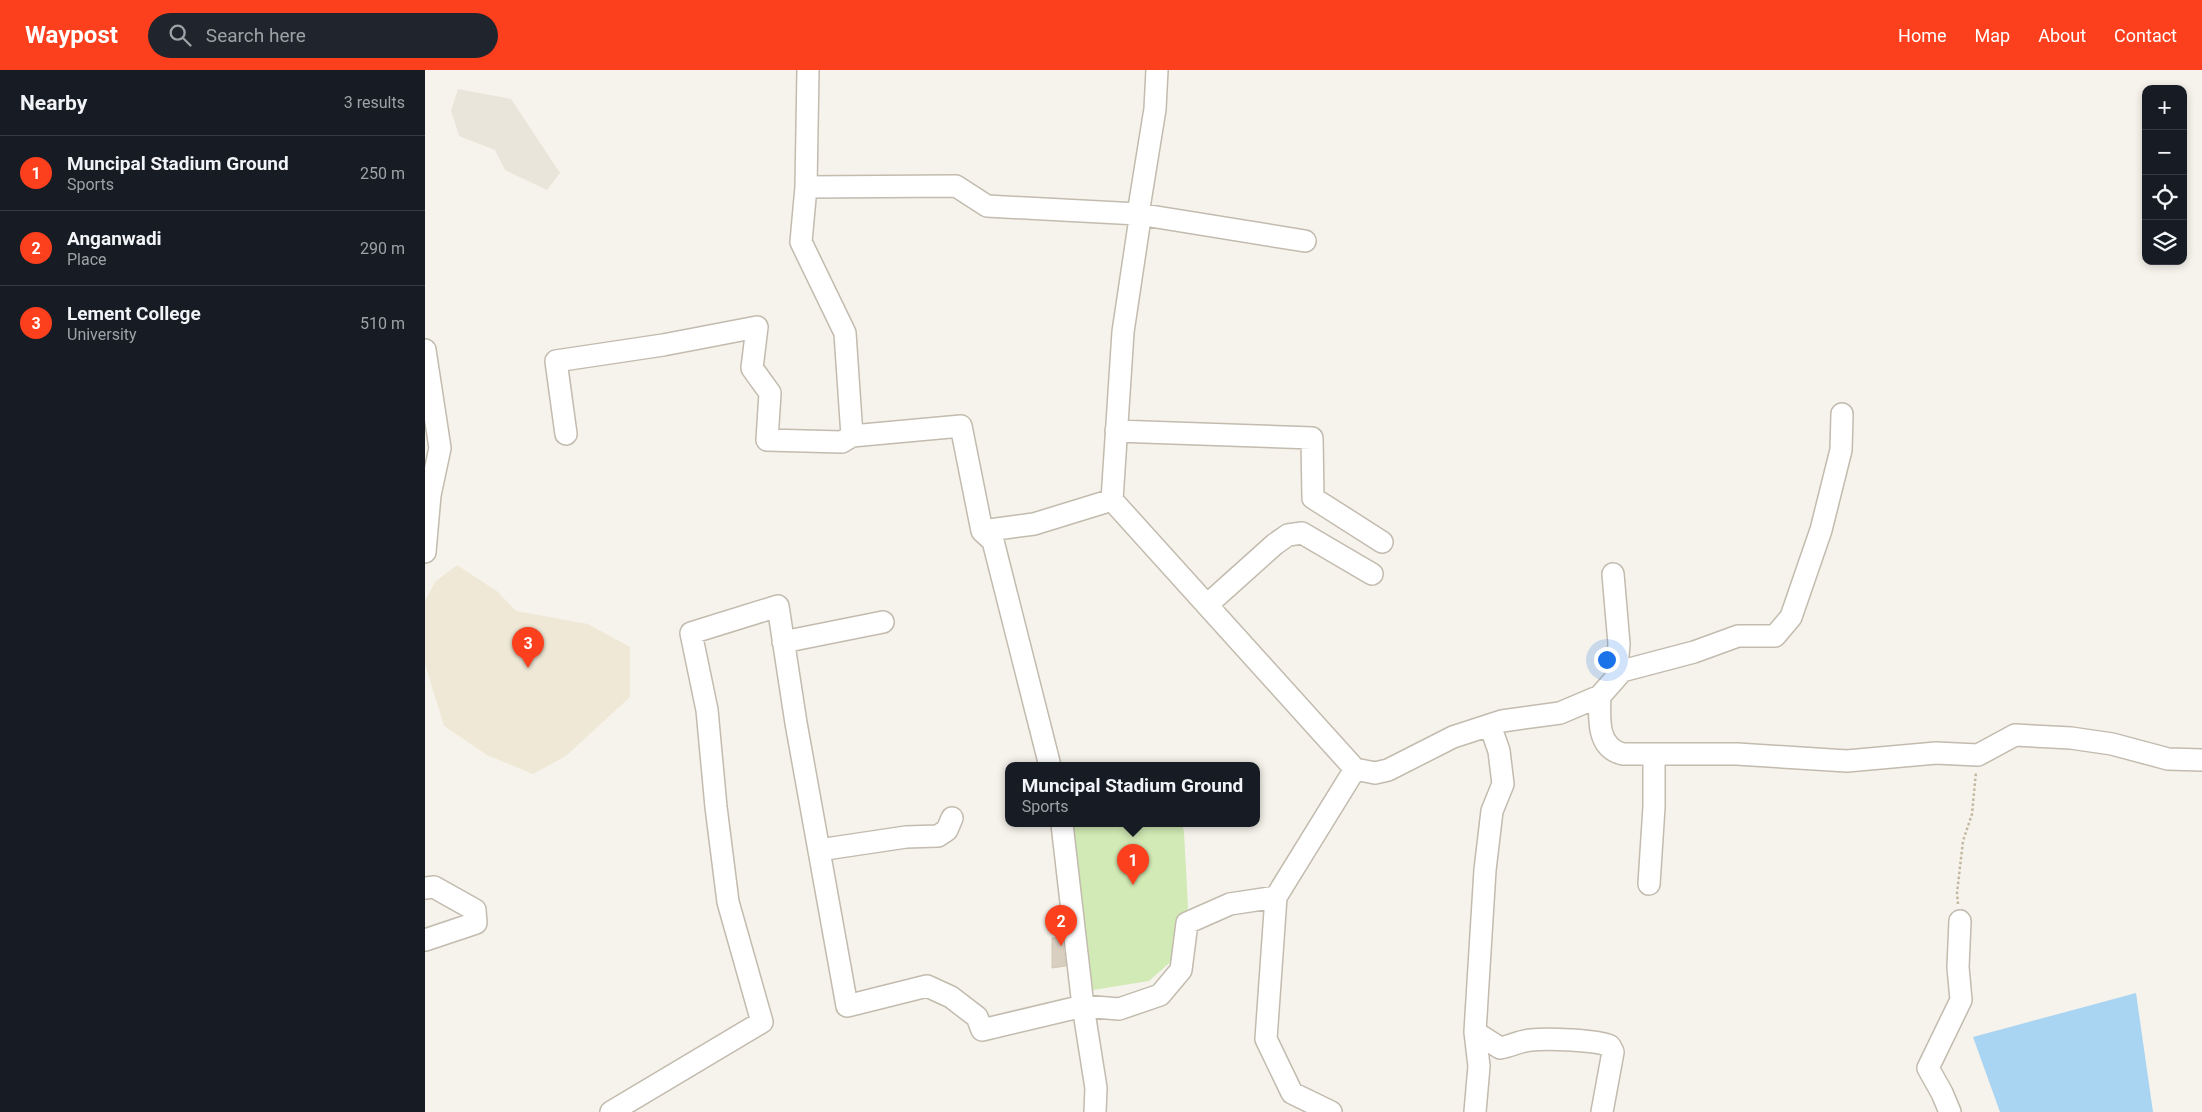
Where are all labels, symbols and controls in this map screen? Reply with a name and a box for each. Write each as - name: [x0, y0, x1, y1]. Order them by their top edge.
- search box: [148, 13, 498, 58]
- text: Waypost: [25, 21, 118, 49]
- icon: search: [166, 21, 194, 49]
- text: Search here: [206, 24, 306, 47]
- text: Home: [1898, 25, 1947, 46]
- text: Map: [1975, 25, 2010, 46]
- text: About: [2038, 25, 2086, 46]
- text: Contact: [2114, 25, 2177, 46]
- map controls: [2142, 85, 2187, 265]
- button: +: [2142, 85, 2187, 130]
- text: Nearby: [20, 91, 87, 115]
- text: 3 results: [344, 93, 405, 112]
- button: −: [2142, 130, 2187, 175]
- text: Muncipal Stadium Ground: [67, 152, 289, 175]
- text: 1: [31, 164, 41, 183]
- text: 250 m: [360, 164, 405, 183]
- text: Sports: [67, 175, 114, 194]
- button: locate: [2142, 175, 2187, 220]
- button: layers: [2142, 220, 2187, 265]
- text: Anganwadi: [67, 227, 162, 250]
- text: 2: [31, 239, 41, 258]
- text: 290 m: [360, 239, 405, 258]
- text: Place: [67, 250, 107, 269]
- text: Lement College: [67, 302, 201, 325]
- text: 3: [31, 314, 41, 333]
- text: 510 m: [360, 314, 405, 333]
- text: University: [67, 325, 137, 344]
- pin: 3: [512, 627, 544, 668]
- your location: [1594, 647, 1620, 673]
- popup: [1005, 762, 1260, 827]
- text: Muncipal Stadium Ground: [1022, 774, 1243, 797]
- text: Sports: [1022, 797, 1069, 816]
- pin: 1: [1117, 844, 1149, 885]
- pin: 2: [1045, 905, 1077, 946]

